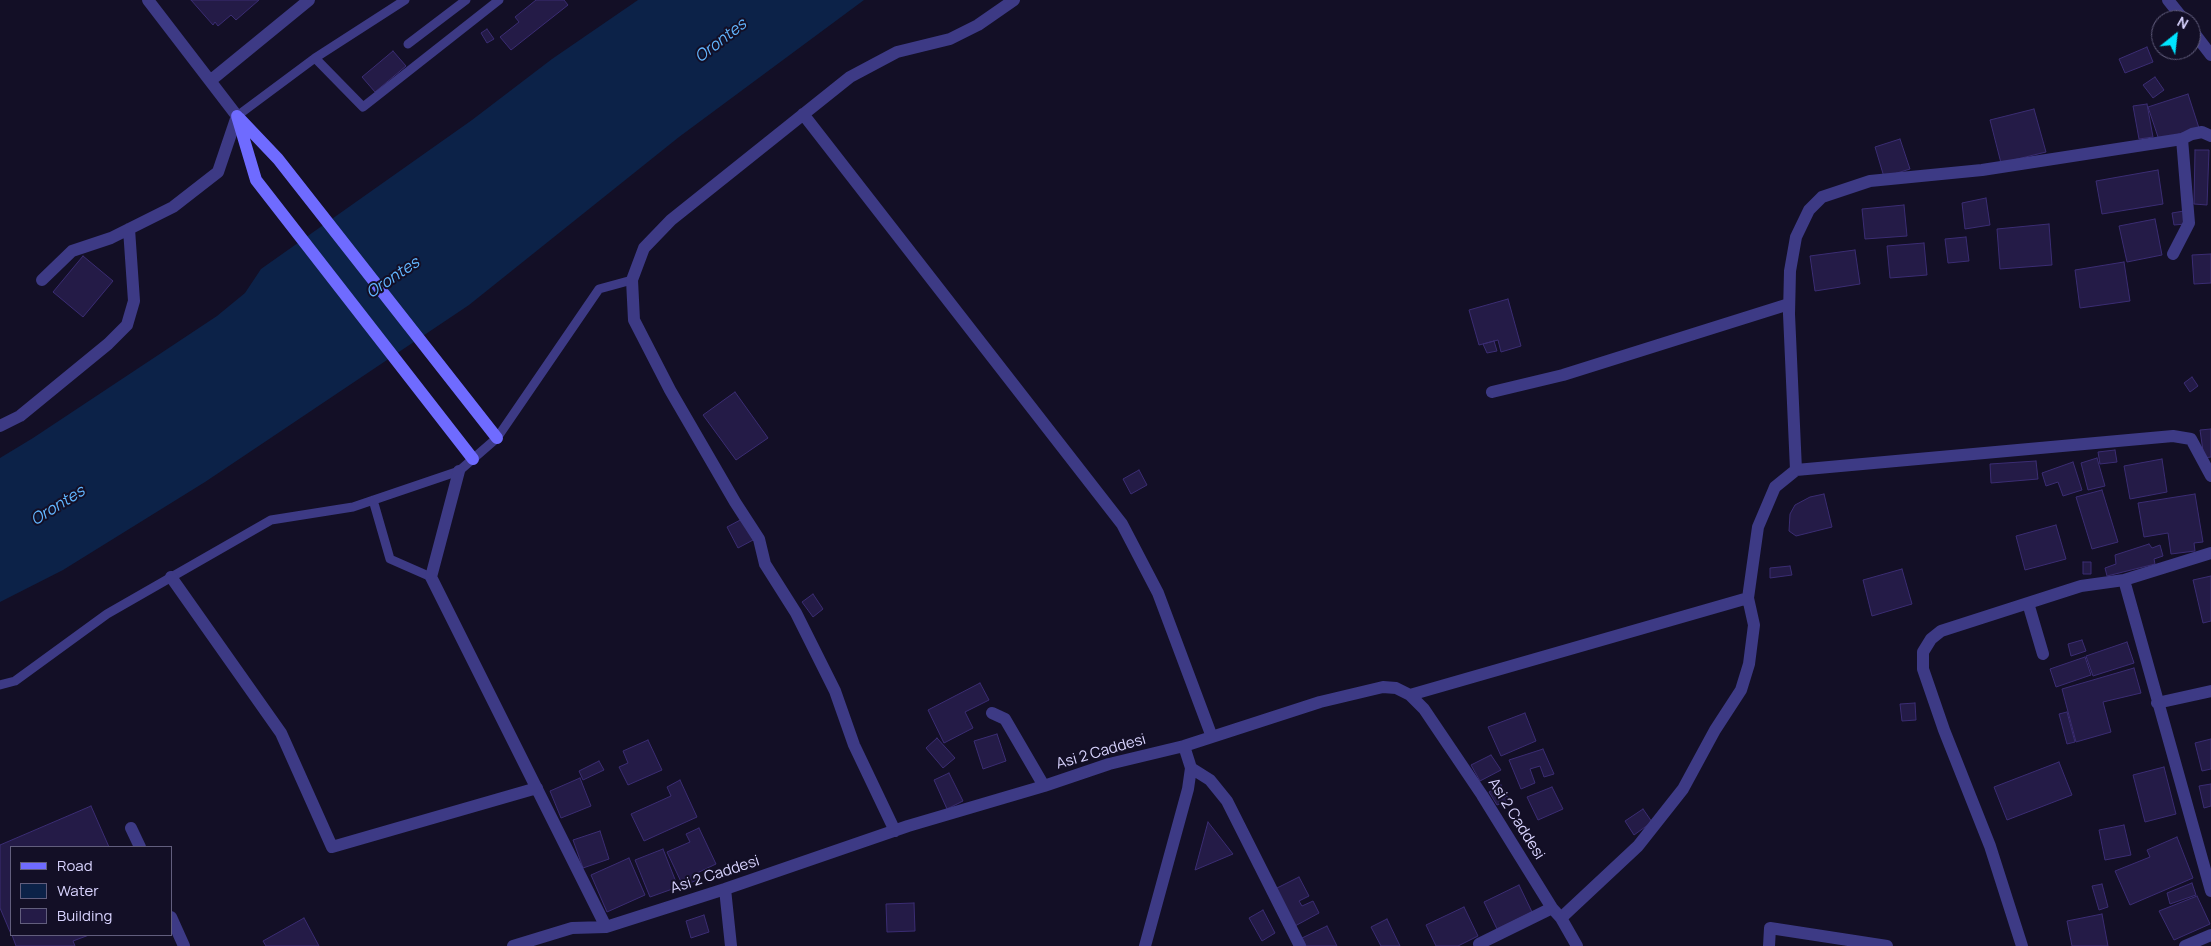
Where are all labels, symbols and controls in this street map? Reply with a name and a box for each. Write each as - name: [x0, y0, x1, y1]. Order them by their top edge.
- north arrow: [2151, 10, 2201, 60]
- text: N: [2174, 12, 2192, 33]
- water label: Orontes: [691, 15, 751, 67]
- water label: Orontes: [363, 253, 423, 303]
- water label: Orontes: [27, 482, 89, 530]
- street label: Asi 2 Caddesi: [1054, 731, 1148, 773]
- street label: Asi 2 Caddesi: [1484, 775, 1548, 863]
- legend: [10, 846, 172, 936]
- street label: Asi 2 Caddesi: [668, 852, 762, 898]
- text: Road: [57, 855, 93, 876]
- text: Water: [57, 880, 99, 901]
- text: Building: [57, 905, 112, 926]

